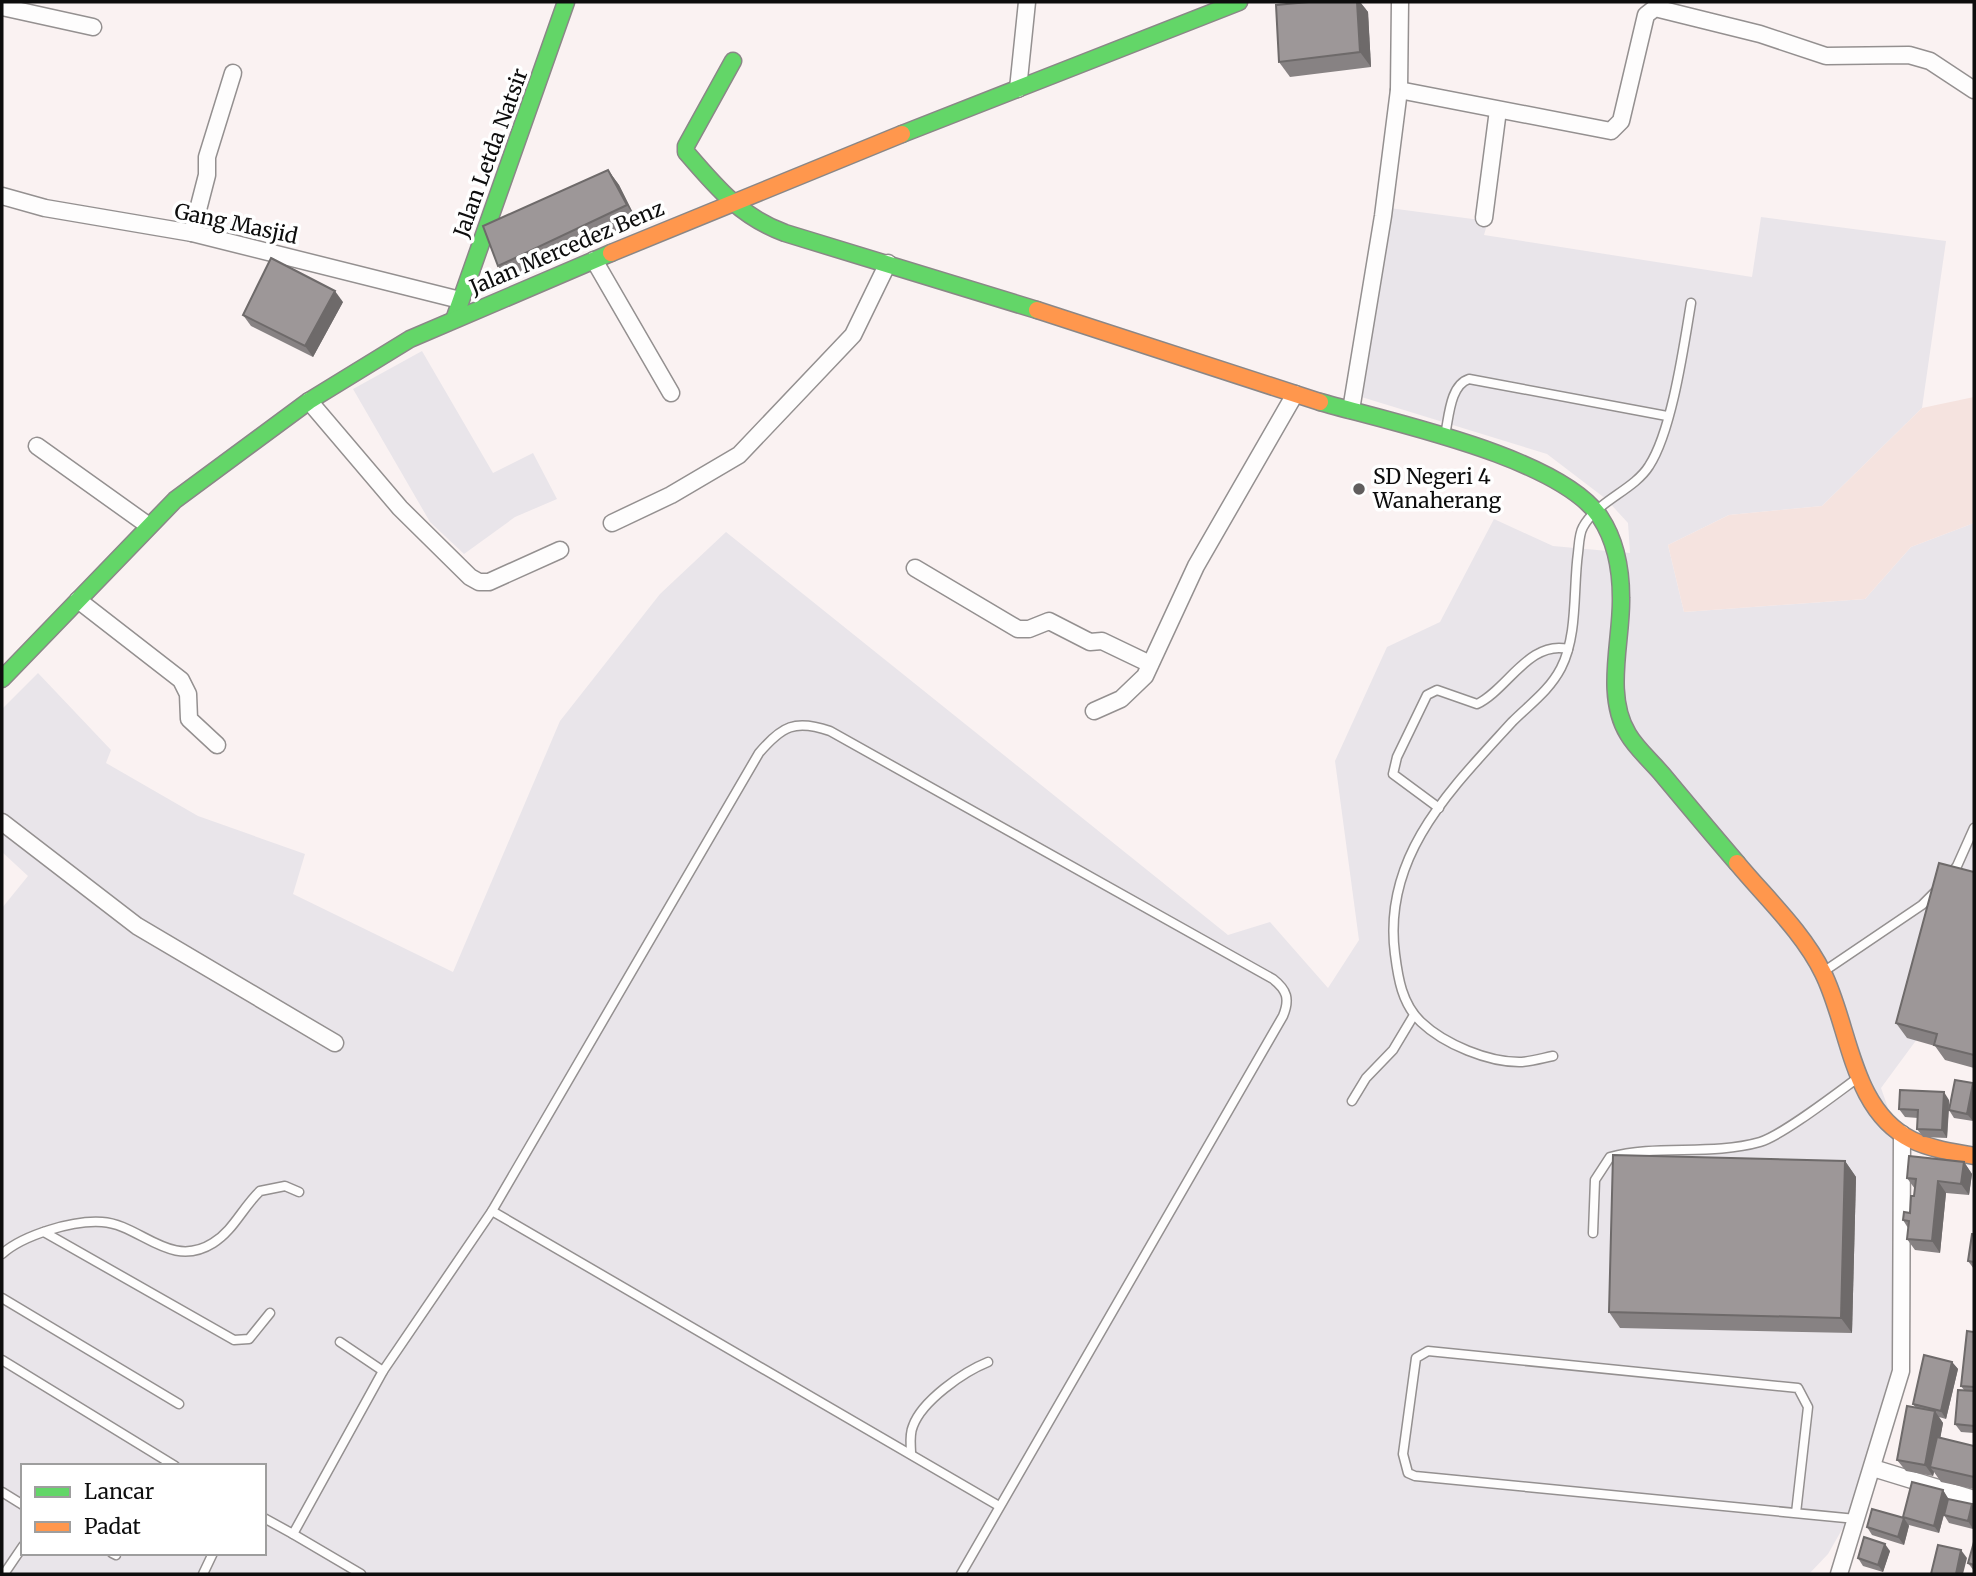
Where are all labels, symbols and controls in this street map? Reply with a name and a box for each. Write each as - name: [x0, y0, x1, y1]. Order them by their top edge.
- street label: Jalan Letda Natsir: [447, 65, 534, 242]
- street label: Jalan Mercedez Benz: [465, 194, 668, 301]
- street label: Gang Masjid: [172, 197, 301, 250]
- place label: SD Negeri 4 Wanaherang: [1372, 463, 1501, 514]
- marker: SD Negeri 4 Wanaherang: [1351, 481, 1367, 497]
- legend: [21, 1464, 266, 1555]
- text: Lancar: [84, 1478, 154, 1505]
- text: Padat: [84, 1513, 141, 1540]

